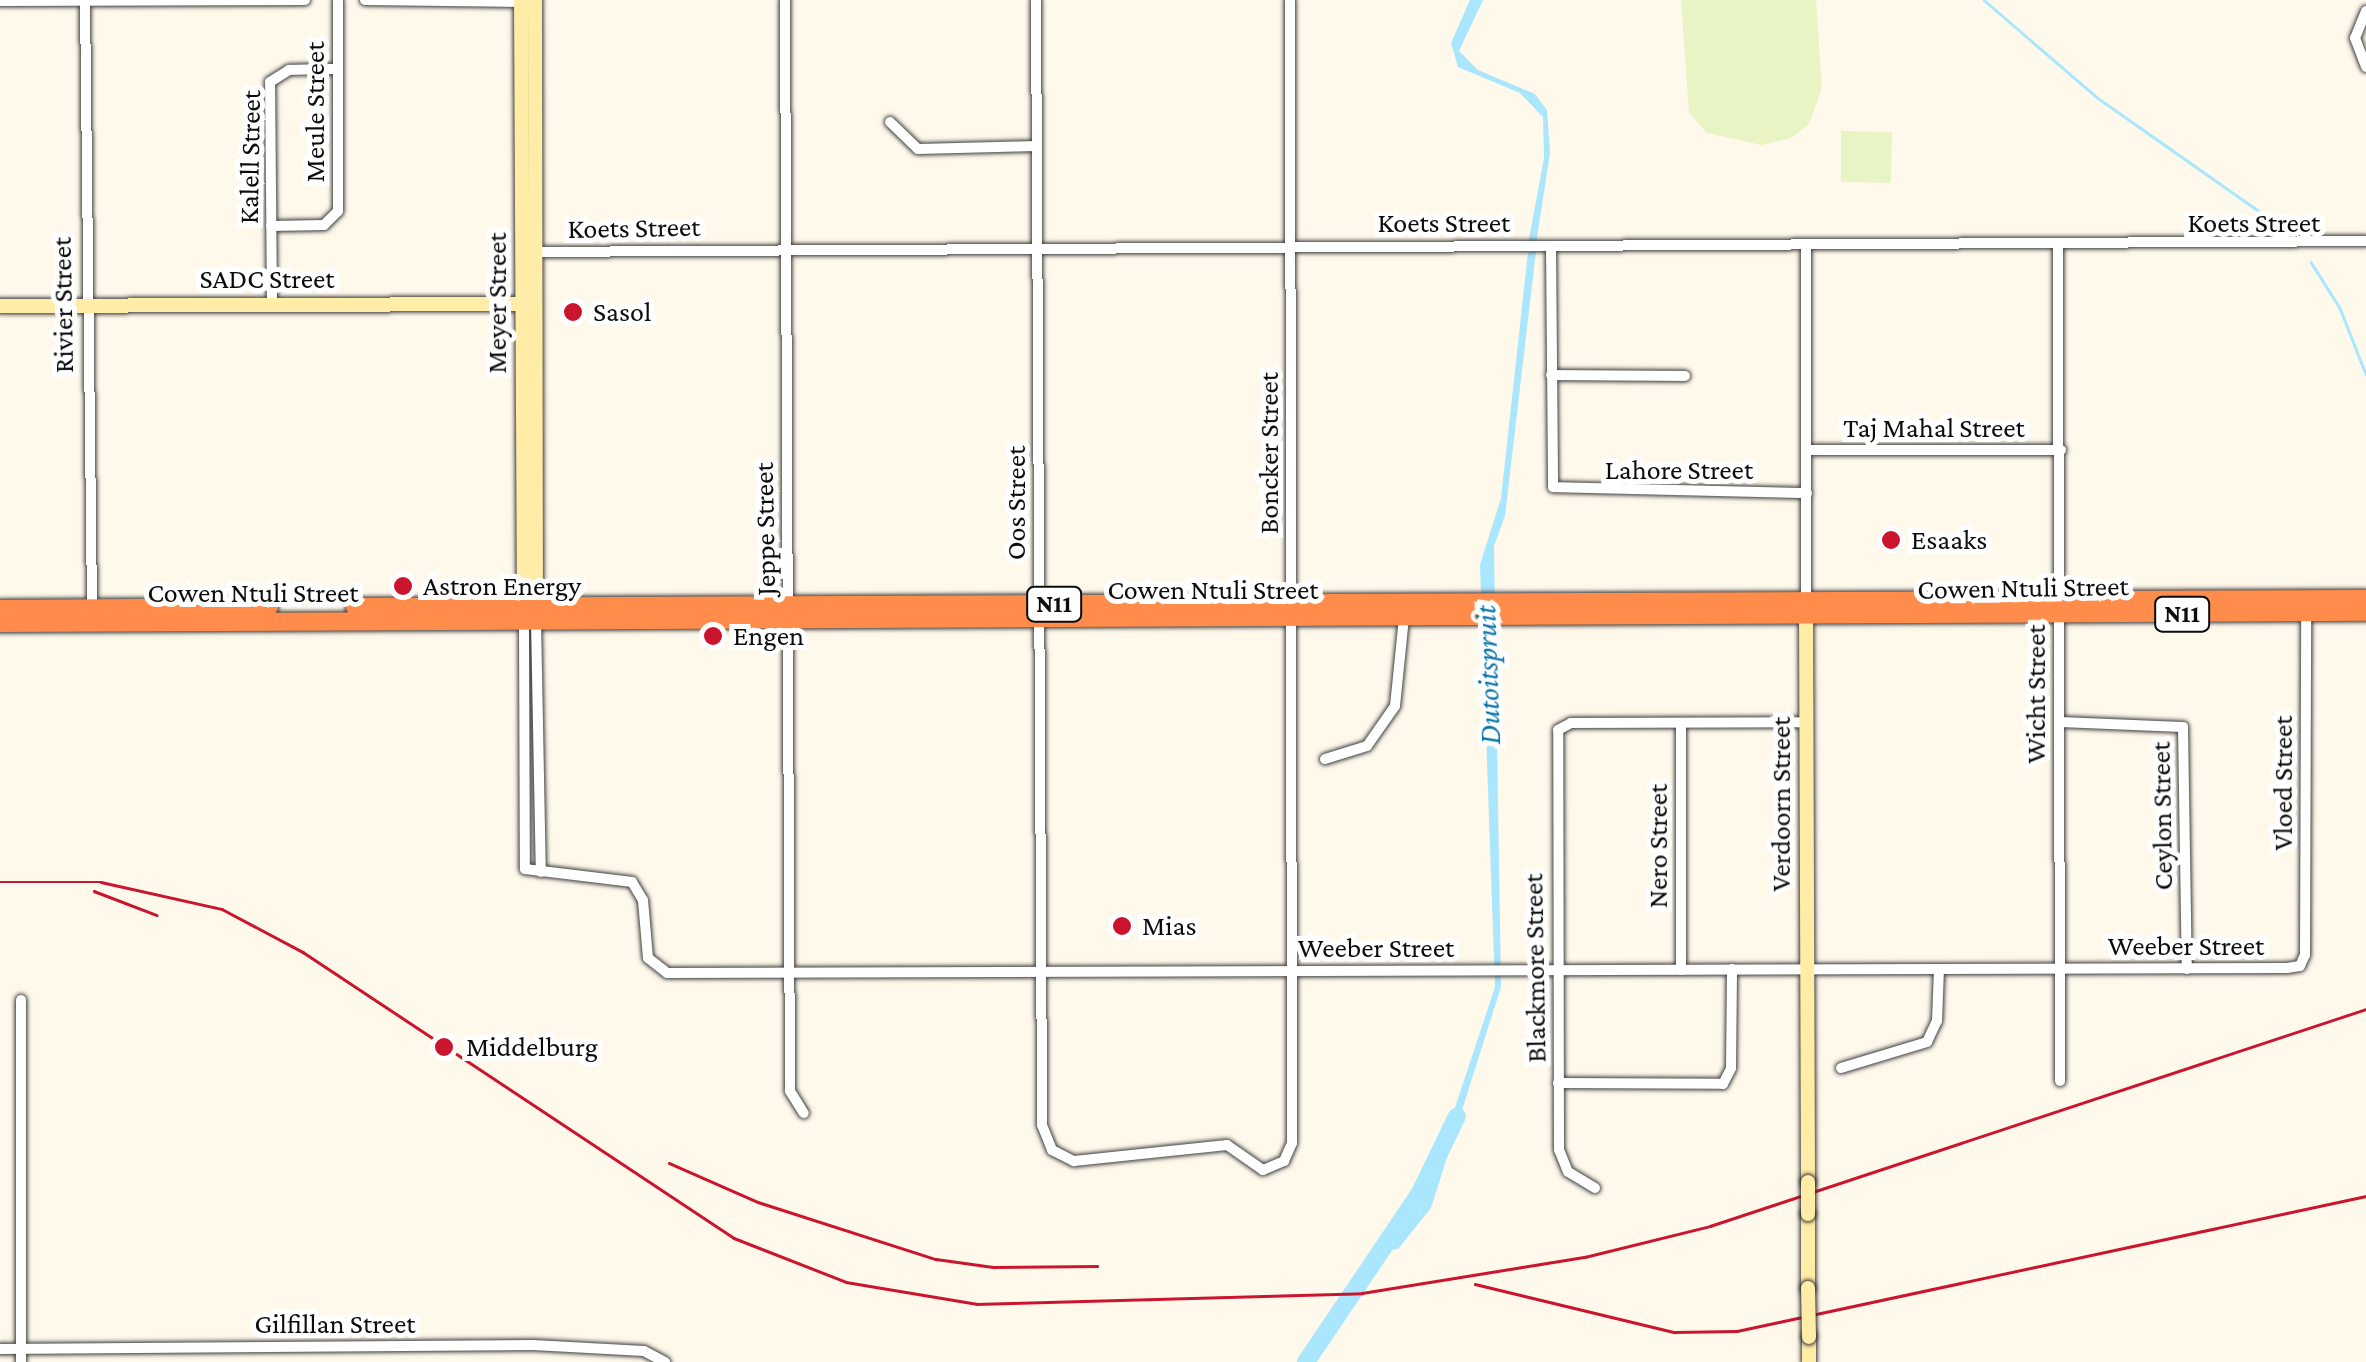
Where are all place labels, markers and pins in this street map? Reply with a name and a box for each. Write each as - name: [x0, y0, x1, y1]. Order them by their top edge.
- place label: Sasol: [593, 295, 651, 329]
- marker: Sasol: [562, 301, 584, 323]
- place label: Esaaks: [1911, 523, 1987, 557]
- marker: Esaaks: [1880, 529, 1902, 551]
- place label: Astron Energy: [423, 569, 581, 603]
- marker: Astron Energy: [392, 575, 414, 597]
- place label: Engen: [733, 619, 804, 653]
- marker: Engen: [702, 625, 724, 647]
- place label: Mias: [1142, 909, 1197, 943]
- marker: Mias: [1111, 915, 1133, 937]
- place label: Middelburg: [466, 1030, 598, 1064]
- marker: Middelburg: [431, 1034, 457, 1060]

